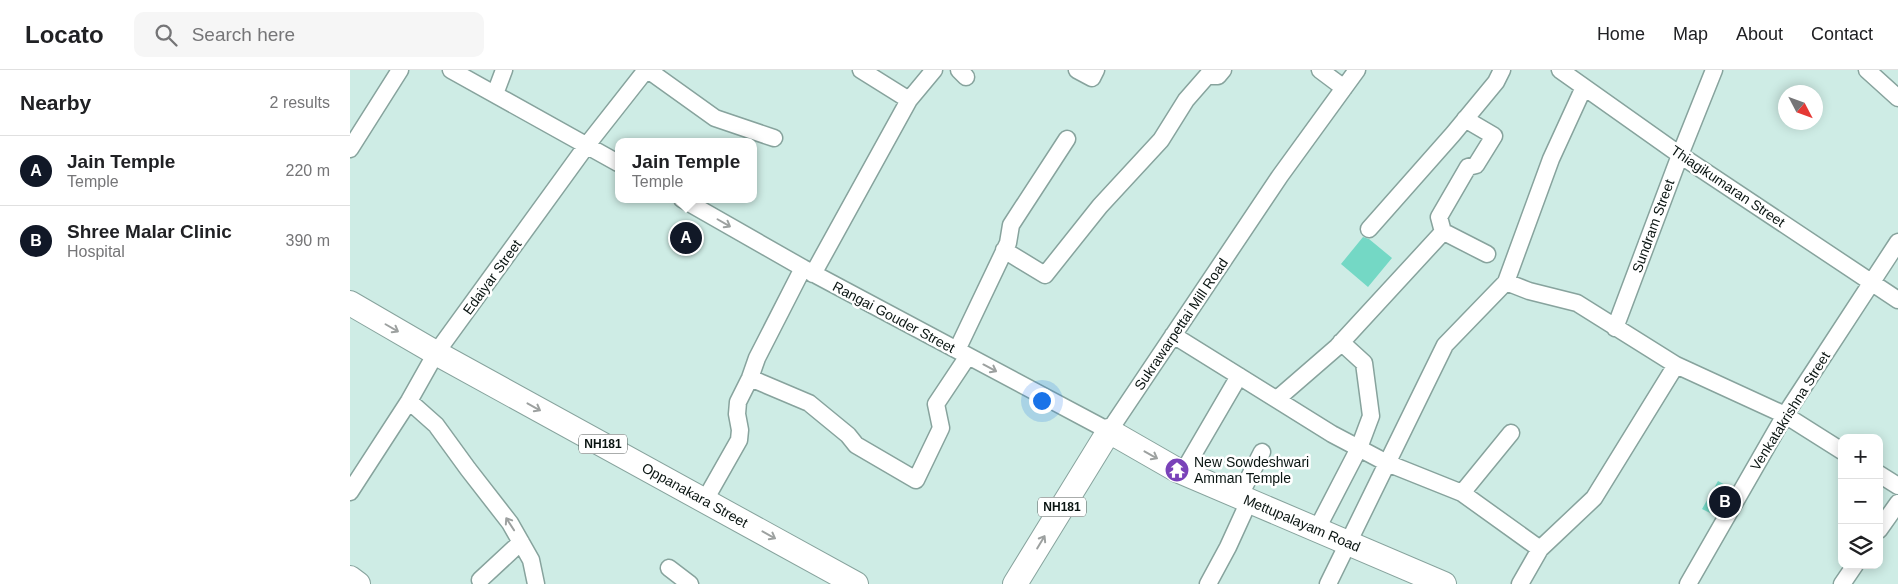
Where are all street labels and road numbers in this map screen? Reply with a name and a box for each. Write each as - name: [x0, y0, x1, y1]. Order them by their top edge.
- street label: Thiagikumaran Street: [1668, 142, 1788, 230]
- street label: Sundram Street: [1629, 177, 1677, 275]
- street label: Edaiyar Street: [459, 236, 525, 318]
- street label: Sukrawarpettai Mill Road: [1131, 255, 1231, 393]
- street label: Rangai Gouder Street: [830, 278, 958, 356]
- street label: Venkatakrishna Street: [1747, 349, 1833, 473]
- road number: NH181: [579, 434, 627, 454]
- street label: Oppanakara Street: [639, 459, 751, 531]
- street label: Mettupalayam Road: [1241, 491, 1363, 555]
- road number: NH181: [1038, 498, 1086, 517]

